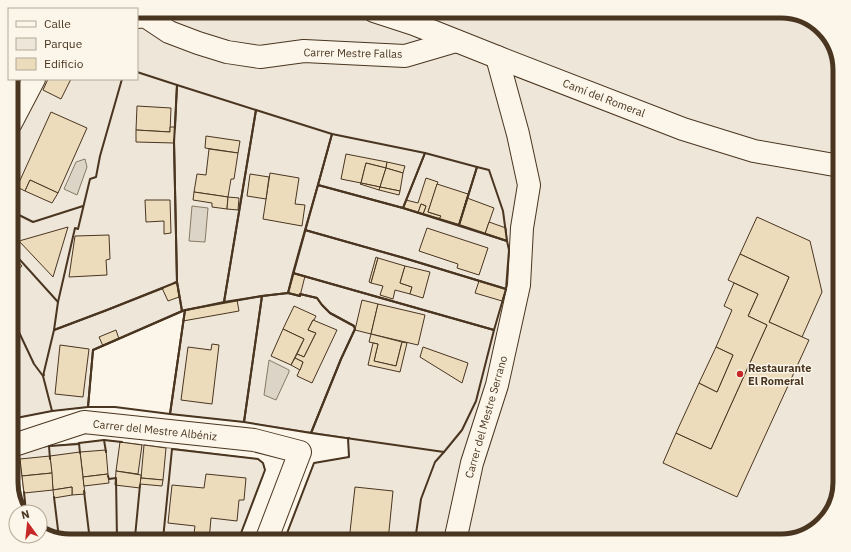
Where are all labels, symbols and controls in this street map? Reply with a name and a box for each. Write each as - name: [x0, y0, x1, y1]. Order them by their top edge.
- legend: [8, 8, 138, 80]
- text: Calle: [44, 16, 71, 31]
- text: Parque: [44, 36, 83, 51]
- street label: Carrer Mestre Fallas: [303, 45, 403, 61]
- text: Edificio: [44, 56, 84, 71]
- street label: Camí del Romeral: [561, 76, 647, 120]
- street label: Carrer del Mestre Serrano: [462, 354, 510, 480]
- place label: Restaurante El Romeral: [748, 361, 811, 388]
- marker: Restaurante El Romeral: [735, 369, 745, 379]
- street label: Carrer del Mestre Albéniz: [92, 417, 218, 443]
- north arrow: [8, 504, 48, 544]
- text: N: [20, 507, 31, 522]

